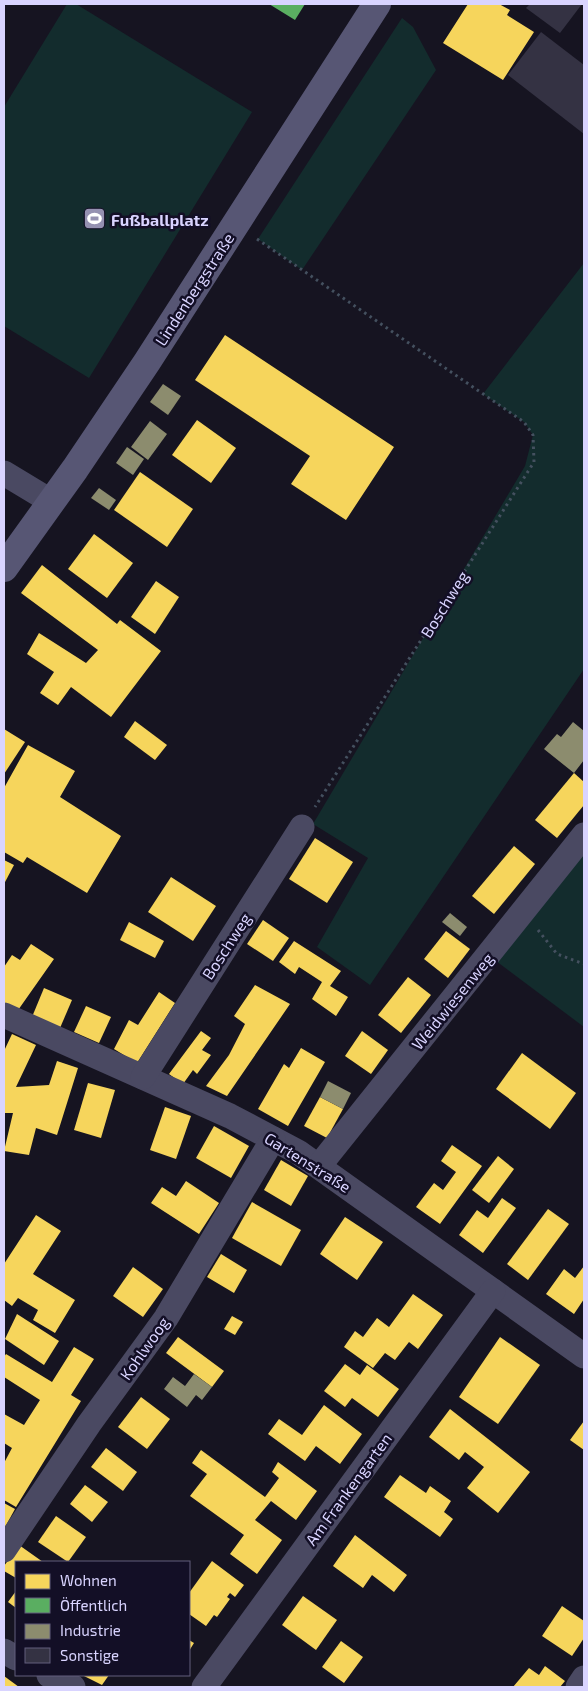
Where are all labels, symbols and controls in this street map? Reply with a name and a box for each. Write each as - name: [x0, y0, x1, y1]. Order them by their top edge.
- sports icon: Fußballplatz: [83, 207, 107, 231]
- place label: Fußballplatz: [111, 210, 209, 229]
- street label: Lindenbergstraße: [151, 229, 237, 349]
- street label: Boschweg: [416, 567, 472, 641]
- street label: Boschweg: [198, 909, 254, 983]
- street label: Weidwiesenweg: [407, 949, 497, 1053]
- street label: Gartenstraße: [261, 1128, 355, 1196]
- street label: Kohlwoog: [115, 1313, 173, 1383]
- street label: Am Frankengarten: [301, 1429, 395, 1549]
- legend: [15, 1561, 190, 1676]
- text: Wohnen: [60, 1571, 117, 1589]
- text: Öffentlich: [60, 1596, 127, 1614]
- text: Industrie: [60, 1621, 121, 1639]
- text: Sonstige: [60, 1646, 119, 1664]

